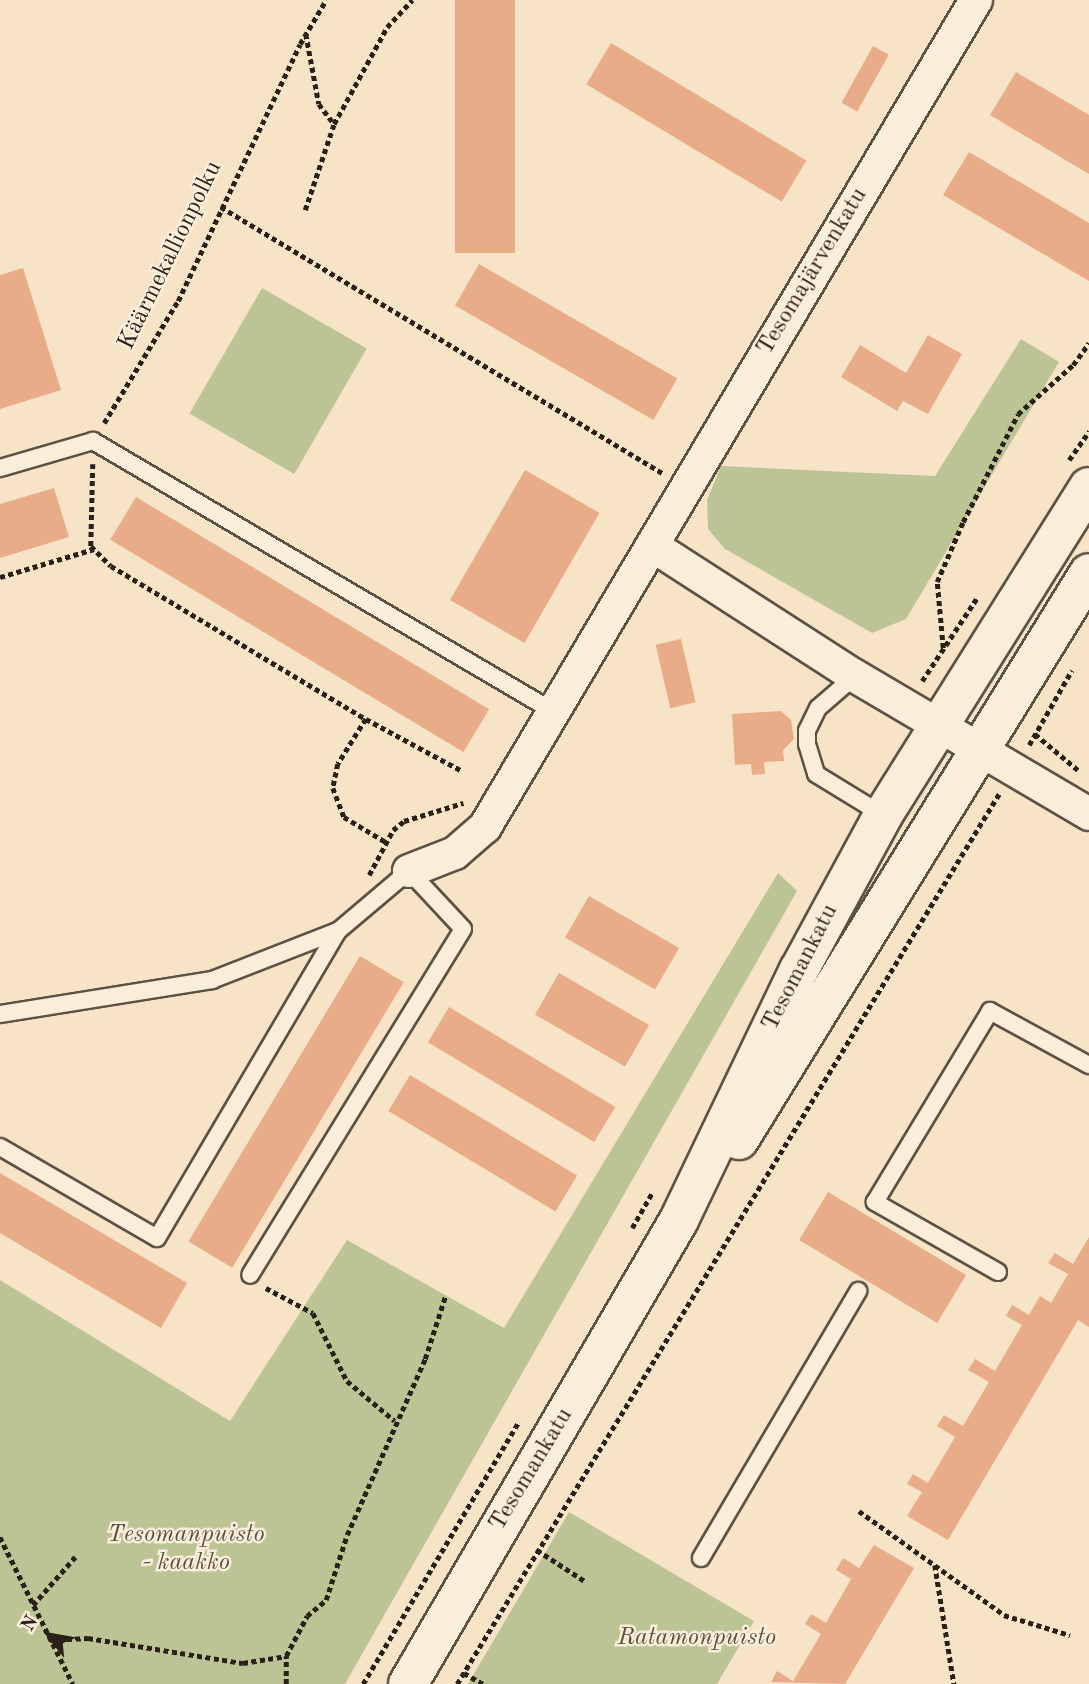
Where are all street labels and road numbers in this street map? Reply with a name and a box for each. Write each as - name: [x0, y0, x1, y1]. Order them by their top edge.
- street label: Käärmekallionpolku: [113, 157, 229, 355]
- street label: Tesomajärvenkatu: [752, 183, 874, 361]
- street label: Tesomankatu: [757, 900, 845, 1036]
- street label: Tesomankatu: [484, 1403, 580, 1537]

